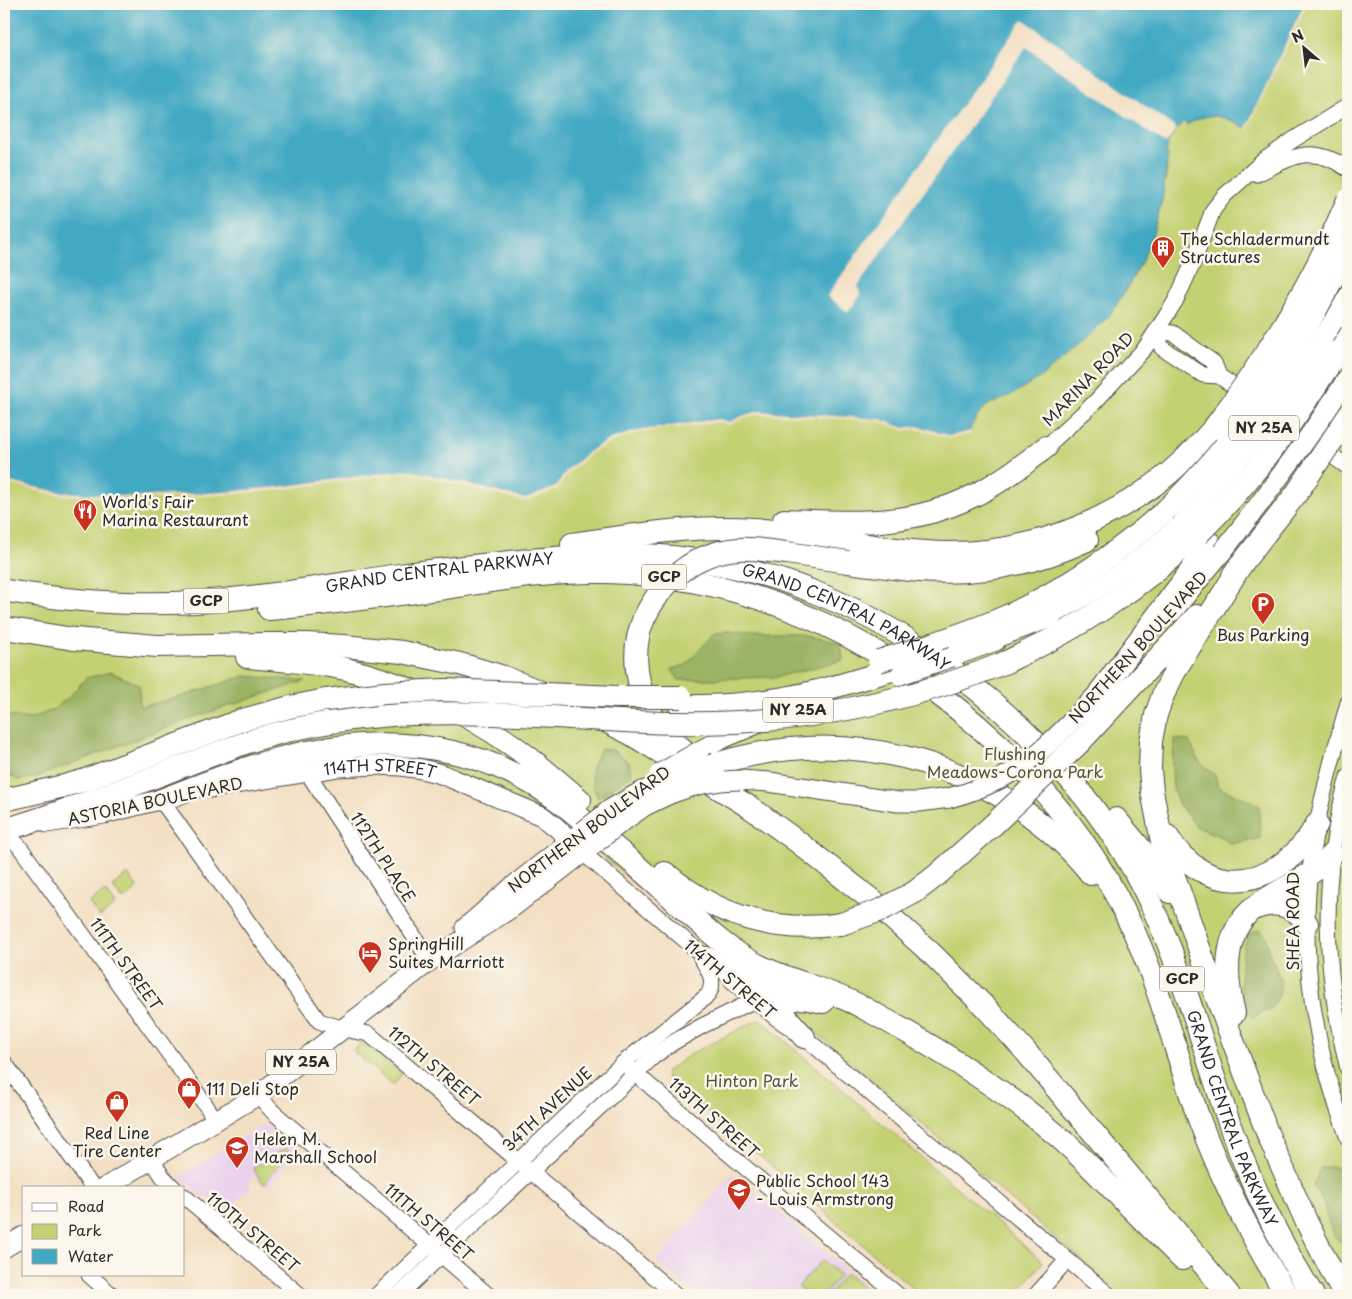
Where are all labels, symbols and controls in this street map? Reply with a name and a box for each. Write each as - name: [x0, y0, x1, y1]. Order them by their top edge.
- north arrow: [1280, 22, 1330, 72]
- text: N: [1288, 24, 1307, 48]
- place label: The Schladermundt Structures: [1180, 226, 1330, 268]
- building icon: The Schladermundt Structures: [1150, 235, 1176, 269]
- street label: MARINA ROAD: [1036, 326, 1139, 431]
- road number: NY 25A: [1229, 416, 1299, 440]
- place label: World's Fair Marina Restaurant: [102, 489, 249, 531]
- restaurant icon: World's Fair Marina Restaurant: [72, 498, 98, 532]
- street label: GRAND CENTRAL PARKWAY: [324, 545, 554, 597]
- street label: GRAND CENTRAL PARKWAY: [740, 556, 956, 676]
- road number: GCP: [642, 564, 686, 590]
- street label: NORTHERN BOULEVARD: [1062, 565, 1212, 728]
- road number: GCP: [184, 588, 228, 614]
- parking icon: Bus Parking: [1250, 591, 1276, 625]
- place label: Bus Parking: [1216, 622, 1310, 646]
- road number: NY 25A: [763, 698, 833, 722]
- park label: Flushing Meadows-Corona Park: [927, 741, 1103, 783]
- street label: 114TH STREET: [322, 752, 440, 783]
- street label: NORTHERN BOULEVARD: [502, 759, 675, 897]
- street label: ASTORIA BOULEVARD: [65, 770, 245, 830]
- street label: 112TH PLACE: [346, 807, 422, 906]
- street label: SHEA ROAD: [1280, 872, 1304, 970]
- street label: 111TH STREET: [85, 912, 169, 1015]
- place label: SpringHill Suites Marriott: [388, 931, 504, 973]
- street label: 114TH STREET: [680, 933, 782, 1024]
- hotel icon: SpringHill Suites Marriott: [357, 940, 383, 974]
- road number: GCP: [1160, 966, 1204, 992]
- street label: GRAND CENTRAL PARKWAY: [1182, 1007, 1285, 1230]
- street label: 112TH STREET: [384, 1020, 486, 1111]
- road number: NY 25A: [266, 1050, 336, 1074]
- street label: 34TH AVENUE: [496, 1060, 597, 1156]
- park label: Hinton Park: [705, 1068, 799, 1092]
- street label: 113TH STREET: [664, 1071, 765, 1163]
- shop icon: 111 Deli Stop: [176, 1076, 202, 1110]
- place label: 111 Deli Stop: [206, 1076, 299, 1100]
- shop icon: Red Line Tire Center: [104, 1089, 130, 1123]
- place label: Red Line Tire Center: [73, 1120, 162, 1162]
- place label: Helen M. Marshall School: [254, 1126, 377, 1168]
- school or university icon: Helen M. Marshall School: [224, 1135, 250, 1169]
- place label: Public School 143 - Louis Armstrong: [756, 1168, 894, 1210]
- street label: 111TH STREET: [380, 1177, 479, 1266]
- school or university icon: Public School 143 - Louis Armstrong: [726, 1177, 752, 1211]
- street label: 110TH STREET: [202, 1185, 305, 1277]
- legend: [22, 1186, 185, 1276]
- text: Road: [68, 1194, 104, 1217]
- text: Park: [68, 1218, 102, 1241]
- text: Water: [68, 1244, 113, 1267]

